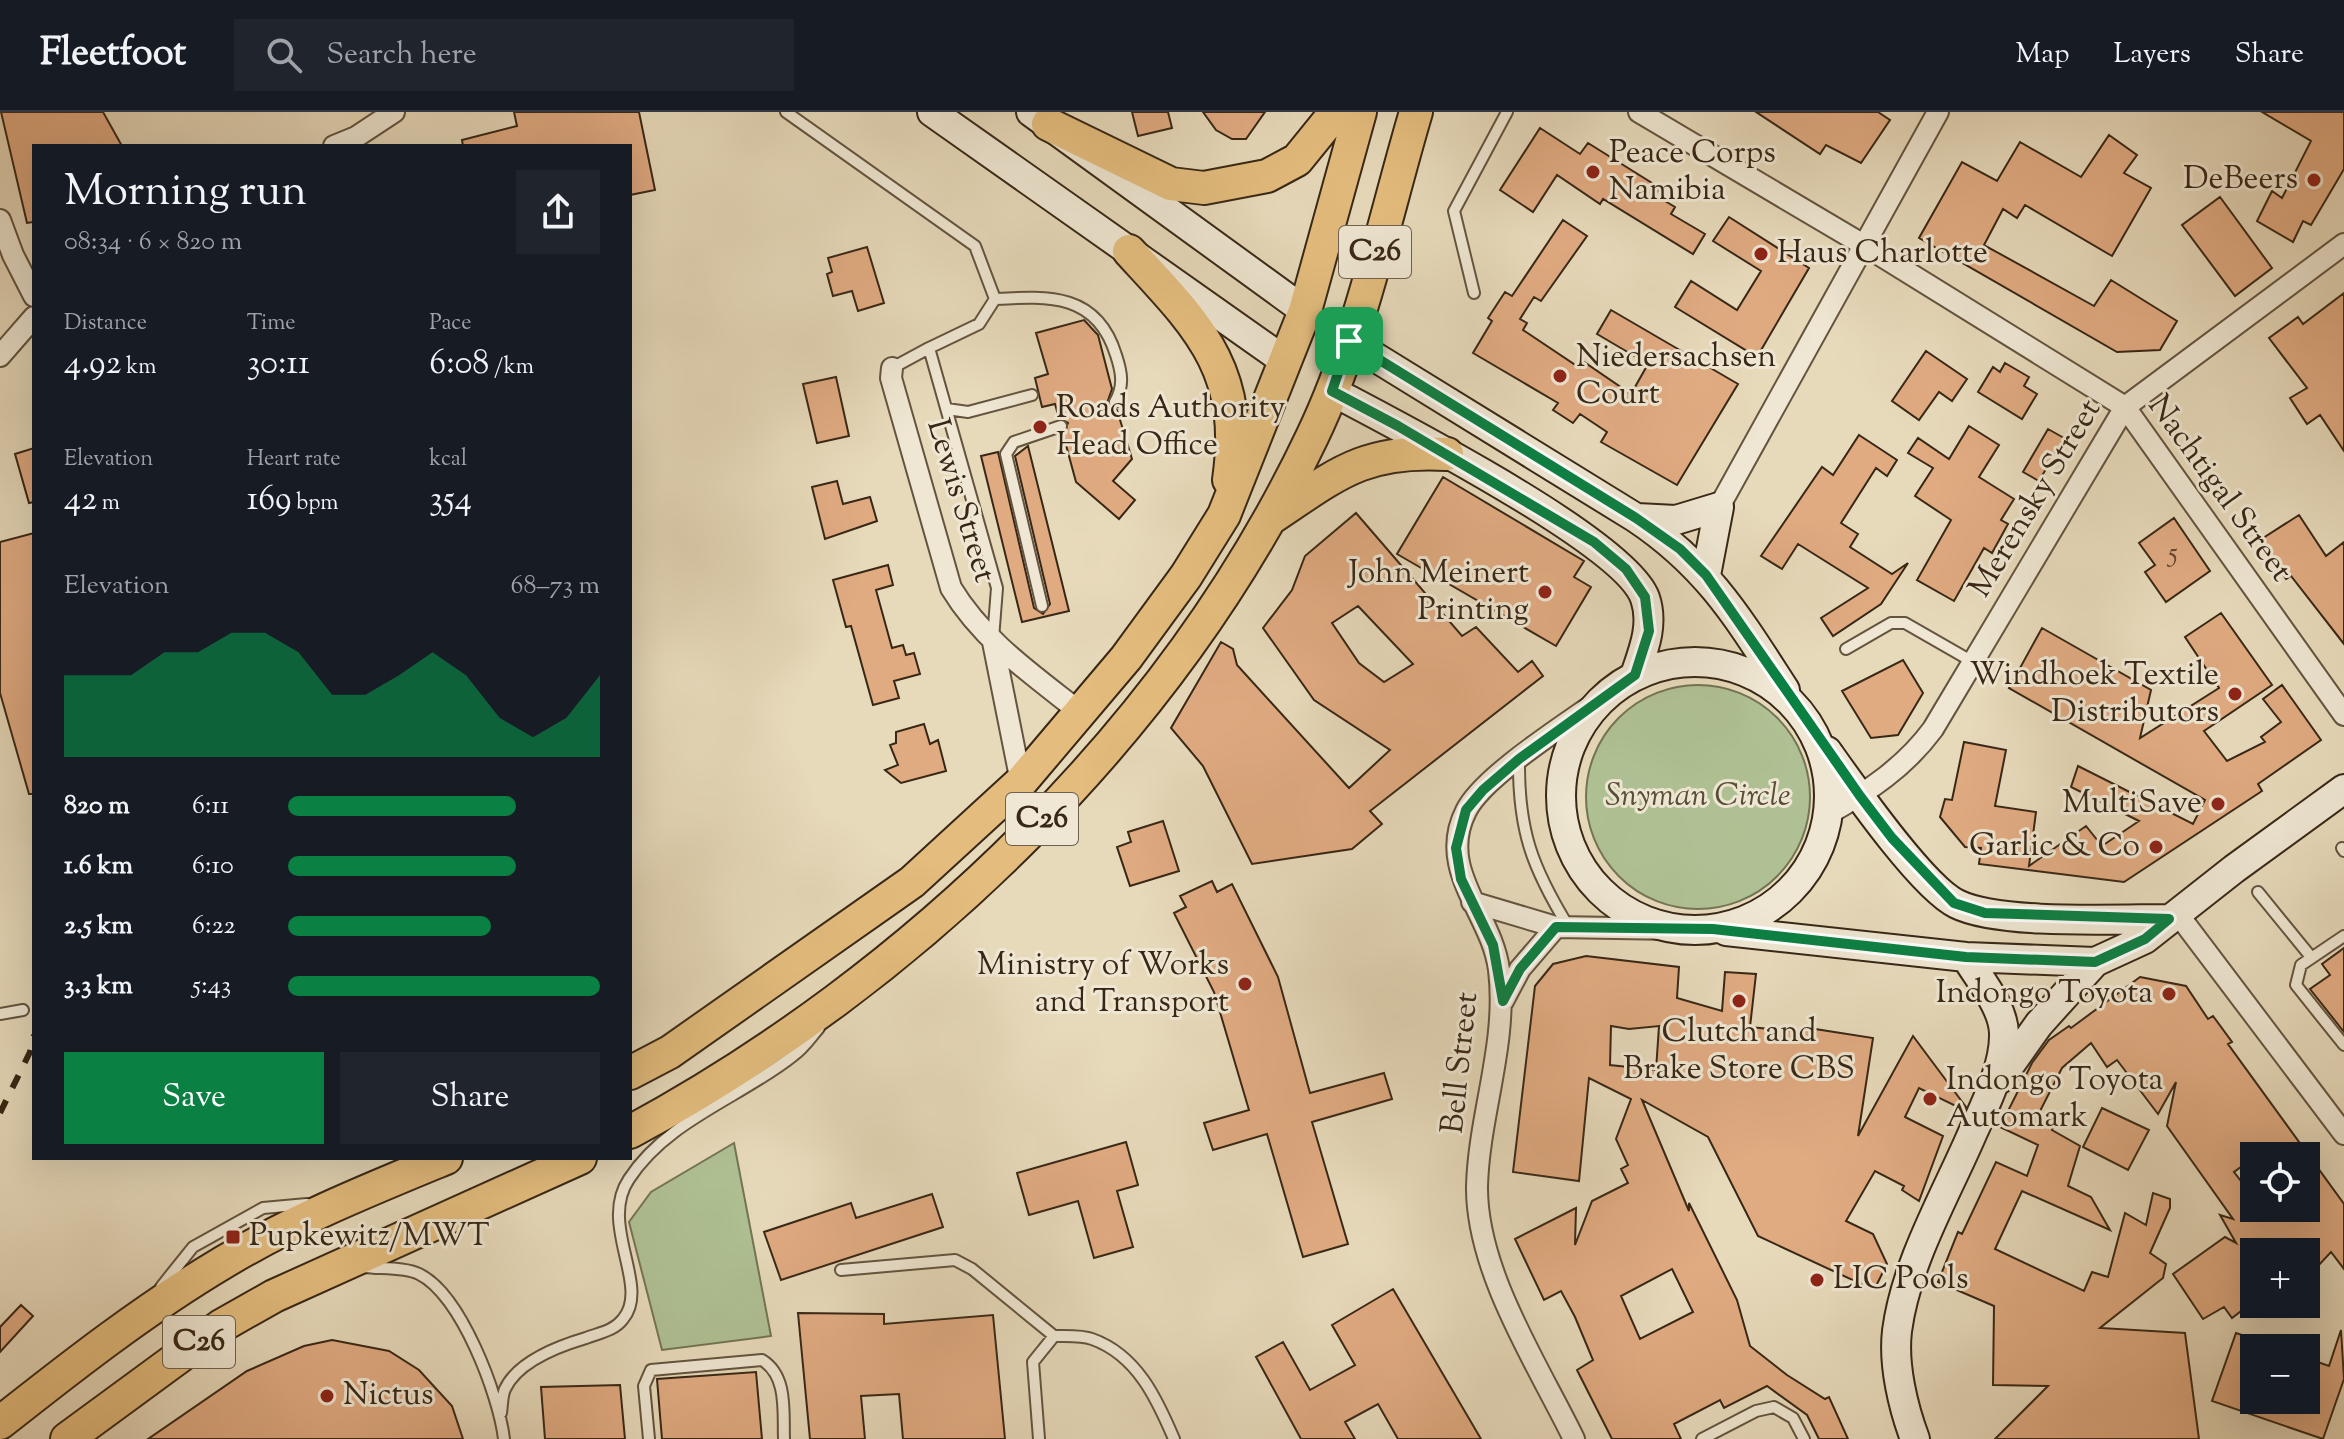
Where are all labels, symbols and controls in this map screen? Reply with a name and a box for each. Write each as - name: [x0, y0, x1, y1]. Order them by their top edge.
- search box: [234, 19, 794, 91]
- text: Fleetfoot: [40, 28, 186, 82]
- icon: search: [262, 33, 306, 77]
- text: Search here: [326, 34, 477, 77]
- text: Map: [2016, 35, 2069, 75]
- text: Layers: [2113, 35, 2191, 75]
- text: Share: [2235, 35, 2304, 75]
- place label: Peace Corps Namibia: [1609, 131, 1776, 214]
- place label: DeBeers: [2183, 157, 2298, 203]
- text: Morning run: [64, 162, 307, 225]
- marker: Peace Corps Namibia: [1584, 163, 1602, 181]
- button: share: [516, 170, 600, 254]
- marker: DeBeers: [2305, 171, 2323, 189]
- text: 08:34 · 6 × 820 m: [64, 224, 242, 261]
- road number: C26: [1339, 226, 1411, 278]
- place label: Haus Charlotte: [1777, 231, 1988, 277]
- marker: Haus Charlotte: [1752, 245, 1770, 263]
- pin: [1315, 307, 1383, 375]
- text: Distance: [64, 308, 147, 340]
- text: Time: [247, 308, 296, 340]
- text: Pace: [429, 308, 471, 340]
- icon: arrive: [1327, 319, 1371, 363]
- place label: Niedersachsen Court: [1576, 335, 1776, 418]
- text: 4.92: [64, 340, 121, 389]
- text: 30:11: [247, 340, 310, 389]
- text: 6:08: [429, 340, 489, 389]
- text: km: [121, 352, 156, 384]
- text: /km: [489, 352, 534, 384]
- marker: Niedersachsen Court: [1551, 367, 1569, 385]
- place label: Roads Authority Head Office: [1056, 386, 1285, 469]
- street label: Nachtigal Street: [2135, 386, 2303, 592]
- street label: Merensky Street: [1958, 391, 2114, 607]
- street label: Lewis Street: [913, 414, 1007, 588]
- marker: Roads Authority Head Office: [1031, 418, 1049, 436]
- text: Elevation: [64, 444, 153, 476]
- text: Heart rate: [247, 444, 341, 476]
- text: kcal: [429, 444, 467, 476]
- text: 42: [64, 476, 97, 525]
- text: 169: [247, 476, 292, 525]
- text: 354: [429, 476, 472, 525]
- text: m: [97, 488, 120, 520]
- text: bpm: [292, 488, 339, 520]
- house number: 5: [2166, 534, 2178, 574]
- place label: John Meinert Printing: [1346, 551, 1529, 634]
- text: Elevation: [64, 568, 169, 605]
- text: 68–73 m: [511, 568, 600, 605]
- marker: John Meinert Printing: [1536, 583, 1554, 601]
- place label: Windhoek Textile Distributors: [1970, 653, 2219, 736]
- marker: Windhoek Textile Distributors: [2226, 685, 2244, 703]
- park label: Snyman Circle: [1605, 774, 1791, 820]
- place label: MultiSave: [2062, 781, 2202, 827]
- text: 820 m: [64, 788, 130, 825]
- text: 6:11: [192, 788, 229, 825]
- road number: C26: [1006, 793, 1078, 845]
- marker: MultiSave: [2209, 795, 2227, 813]
- place label: Garlic & Co: [1969, 824, 2140, 870]
- marker: Garlic & Co: [2147, 838, 2165, 856]
- text: 1.6 km: [64, 848, 133, 885]
- text: 6:10: [192, 848, 234, 885]
- text: 2.5 km: [64, 908, 133, 945]
- text: 6:22: [192, 908, 236, 945]
- place label: Ministry of Works and Transport: [977, 943, 1229, 1026]
- text: 3.3 km: [64, 968, 133, 1005]
- text: 5:43: [192, 968, 231, 1005]
- place label: Indongo Toyota: [1936, 971, 2153, 1017]
- marker: Ministry of Works and Transport: [1236, 975, 1254, 993]
- marker: Indongo Toyota: [2160, 985, 2178, 1003]
- street label: Bell Street: [1431, 990, 1491, 1136]
- marker: Clutch and Brake Store CBS: [1730, 992, 1748, 1010]
- place label: Clutch and Brake Store CBS: [1623, 1010, 1855, 1093]
- button: Save: [64, 1052, 324, 1144]
- button: Share: [340, 1052, 600, 1144]
- place label: Indongo Toyota Automark: [1946, 1058, 2164, 1141]
- marker: Indongo Toyota Automark: [1921, 1090, 1939, 1108]
- map controls: [2240, 1142, 2320, 1414]
- button: locate: [2240, 1142, 2320, 1222]
- place label: Pupkewitz/MWT: [249, 1214, 490, 1260]
- marker: Pupkewitz/MWT: [224, 1228, 242, 1246]
- button: +: [2240, 1238, 2320, 1318]
- place label: LIC Pools: [1833, 1257, 1968, 1303]
- marker: LIC Pools: [1808, 1271, 1826, 1289]
- road number: C26: [163, 1316, 235, 1368]
- button: −: [2240, 1334, 2320, 1414]
- place label: Nictus: [343, 1373, 434, 1419]
- marker: Nictus: [318, 1387, 336, 1405]

